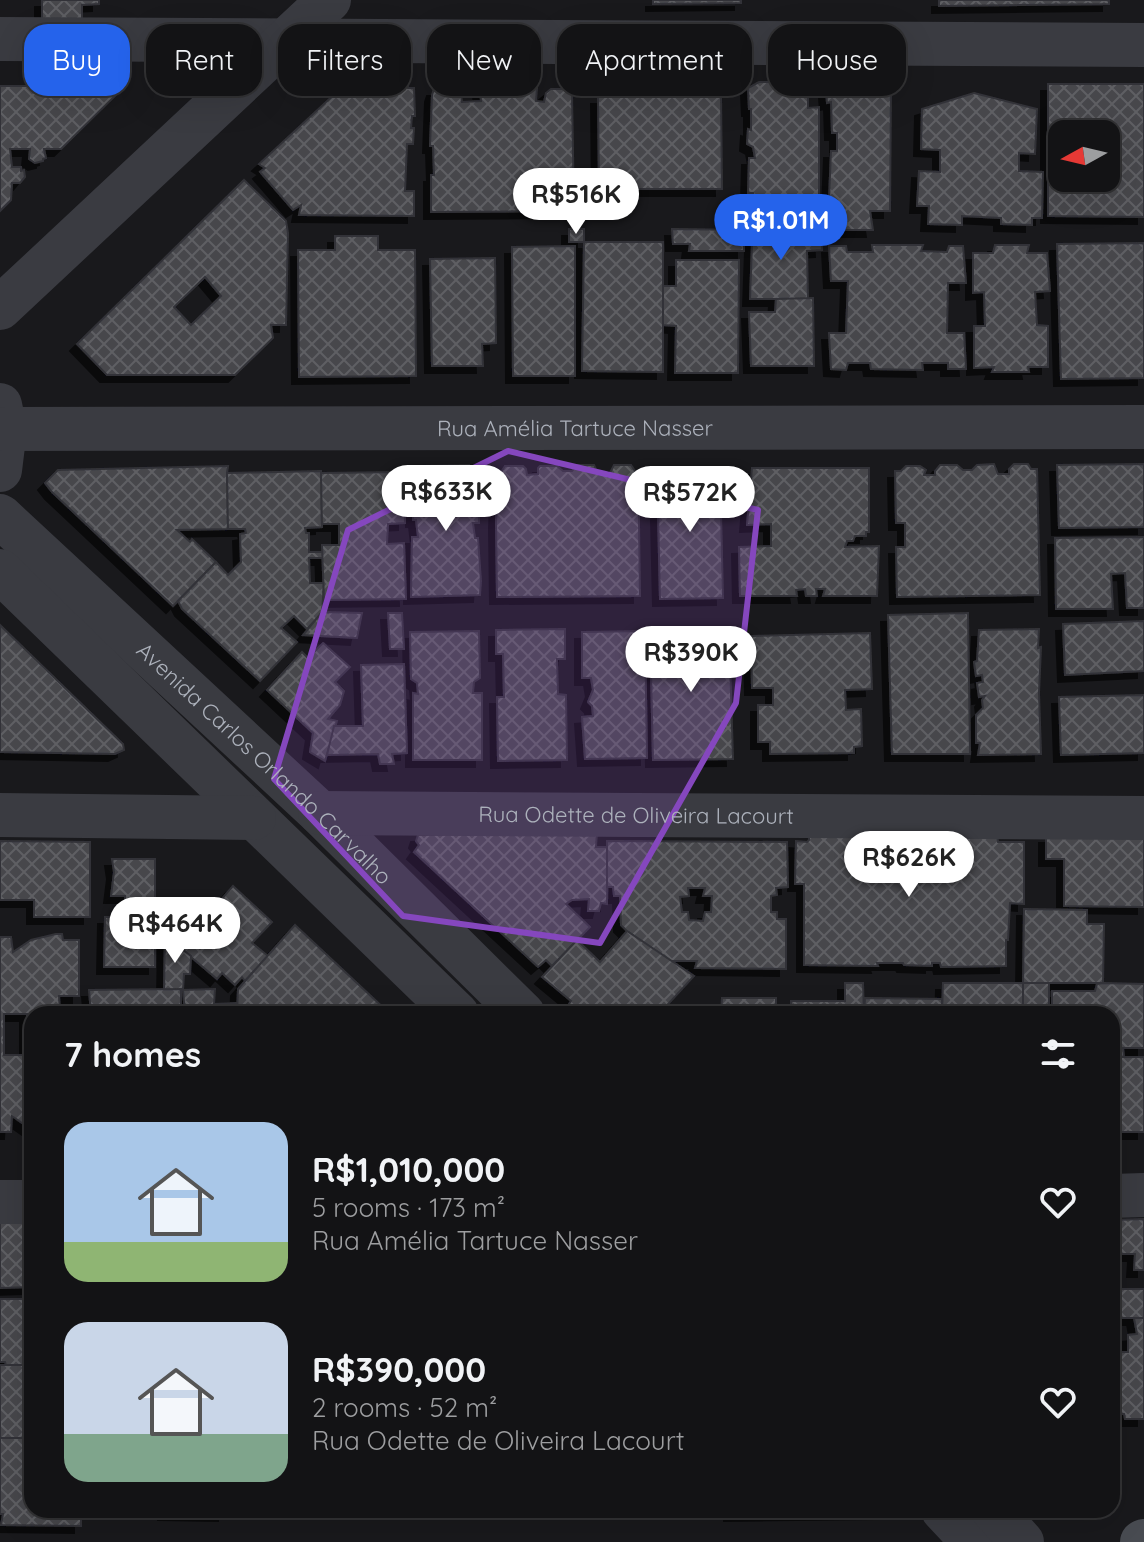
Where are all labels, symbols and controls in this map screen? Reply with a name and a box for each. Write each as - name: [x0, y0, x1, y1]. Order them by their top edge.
- chip: Buy: [24, 24, 130, 96]
- chip: Rent: [146, 24, 262, 96]
- chip: Filters: [278, 24, 411, 96]
- chip: New: [427, 24, 541, 96]
- chip: Apartment: [557, 24, 752, 96]
- chip: House: [768, 24, 906, 96]
- north arrow: [1048, 120, 1120, 192]
- map controls: [1048, 120, 1120, 192]
- pin: R$516K: [511, 168, 641, 236]
- text: R$516K: [531, 177, 621, 210]
- pin: R$1.01M: [707, 194, 855, 262]
- text: R$1.01M: [732, 203, 830, 236]
- street label: Rua Amélia Tartuce Nasser: [437, 414, 714, 442]
- pin: R$633K: [381, 465, 511, 533]
- pin: R$572K: [625, 466, 755, 534]
- text: R$633K: [400, 474, 492, 507]
- text: R$572K: [643, 475, 737, 508]
- pin: R$390K: [626, 626, 756, 694]
- text: R$390K: [643, 635, 739, 668]
- street label: Avenida Carlos Orlando Carvalho: [131, 636, 398, 890]
- street label: Rua Odette de Oliveira Lacourt: [478, 800, 794, 830]
- pin: R$626K: [844, 831, 974, 899]
- text: R$626K: [862, 840, 956, 873]
- pin: R$464K: [110, 897, 240, 965]
- text: R$464K: [127, 906, 223, 939]
- icon: filters: [1036, 1032, 1080, 1076]
- text: 7 homes: [64, 1033, 201, 1076]
- text: R$1,010,000: [312, 1148, 505, 1191]
- icon: home: [128, 1154, 224, 1250]
- icon: heart: [1036, 1180, 1080, 1224]
- text: 5 rooms · 173 m²: [312, 1191, 505, 1224]
- text: Rua Amélia Tartuce Nasser: [312, 1224, 638, 1257]
- text: R$390,000: [312, 1348, 486, 1391]
- icon: home: [128, 1354, 224, 1450]
- icon: heart: [1036, 1380, 1080, 1424]
- text: 2 rooms · 52 m²: [312, 1391, 497, 1424]
- text: Rua Odette de Oliveira Lacourt: [312, 1424, 684, 1457]

